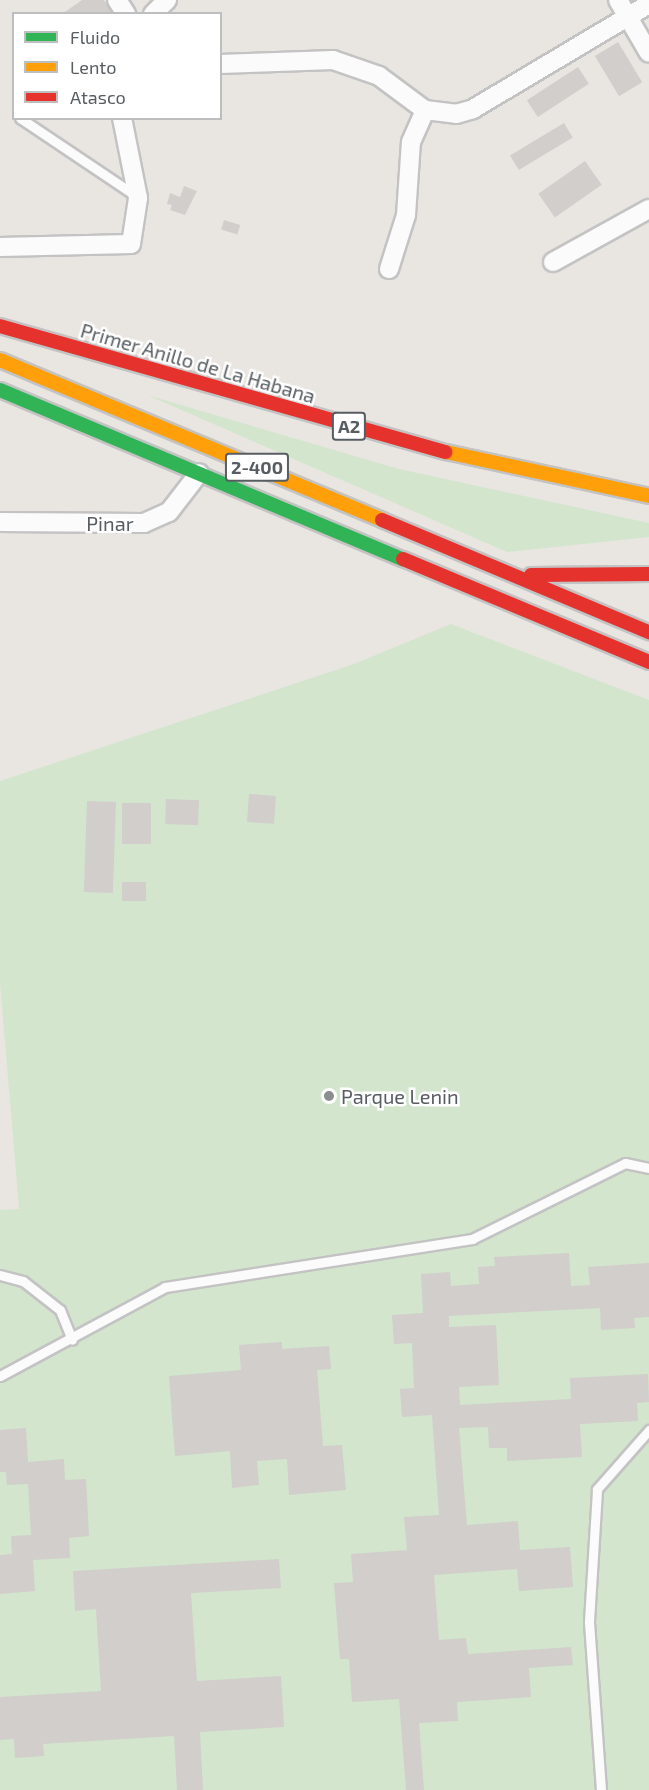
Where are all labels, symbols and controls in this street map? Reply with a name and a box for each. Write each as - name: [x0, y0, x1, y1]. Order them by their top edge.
- legend: [12, 12, 222, 120]
- text: Fluido: [70, 26, 120, 48]
- text: Lento: [70, 56, 116, 78]
- text: Atasco: [70, 86, 126, 108]
- street label: Primer Anillo de La Habana: [77, 318, 319, 408]
- road number: A2: [331, 411, 367, 441]
- road number: 2-400: [224, 452, 290, 482]
- street label: Pinar: [86, 511, 134, 535]
- place label: Parque Lenin: [341, 1084, 459, 1108]
- marker: Parque Lenin: [322, 1089, 336, 1103]

